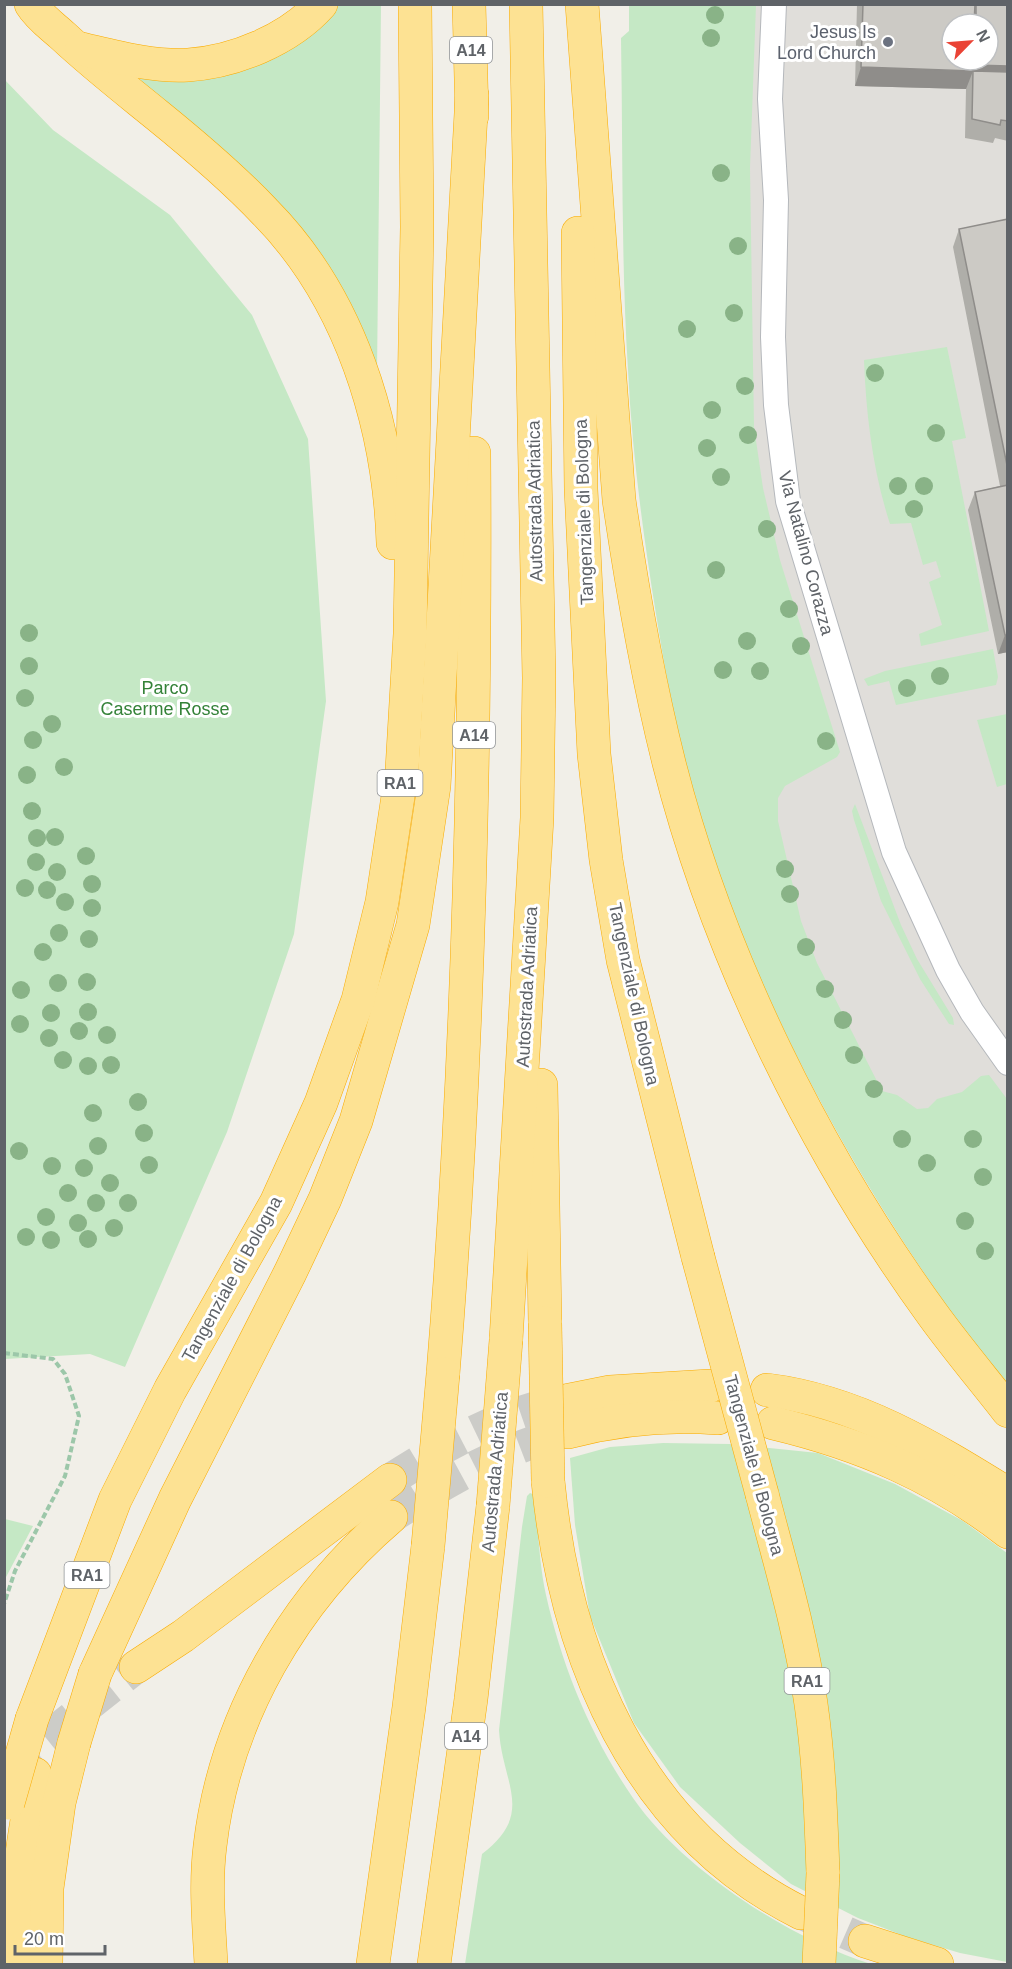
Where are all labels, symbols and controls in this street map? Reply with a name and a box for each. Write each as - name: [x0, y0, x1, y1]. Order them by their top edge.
- north arrow: [940, 12, 1000, 72]
- place label: Jesus Is Lord Church: [777, 22, 876, 63]
- text: N: [973, 27, 993, 45]
- marker: Jesus Is Lord Church: [881, 35, 895, 49]
- road number: A14: [450, 37, 492, 63]
- street label: Tangenziale di Bologna: [571, 418, 597, 605]
- street label: Autostrada Adriatica: [524, 419, 546, 582]
- street label: Via Natalino Corazza: [775, 469, 838, 638]
- park label: Parco Caserme Rosse: [100, 678, 230, 719]
- road number: A14: [453, 722, 495, 748]
- road number: RA1: [378, 770, 422, 796]
- street label: Tangenziale di Bologna: [605, 901, 663, 1088]
- street label: Autostrada Adriatica: [513, 905, 541, 1068]
- street label: Tangenziale di Bologna: [178, 1192, 286, 1365]
- street label: Tangenziale di Bologna: [720, 1373, 788, 1558]
- street label: Autostrada Adriatica: [478, 1390, 512, 1553]
- road number: RA1: [64, 1562, 110, 1588]
- road number: RA1: [784, 1668, 830, 1694]
- road number: A14: [445, 1723, 487, 1749]
- scale bar: [15, 1918, 105, 1956]
- text: 20 m: [24, 1929, 64, 1949]

